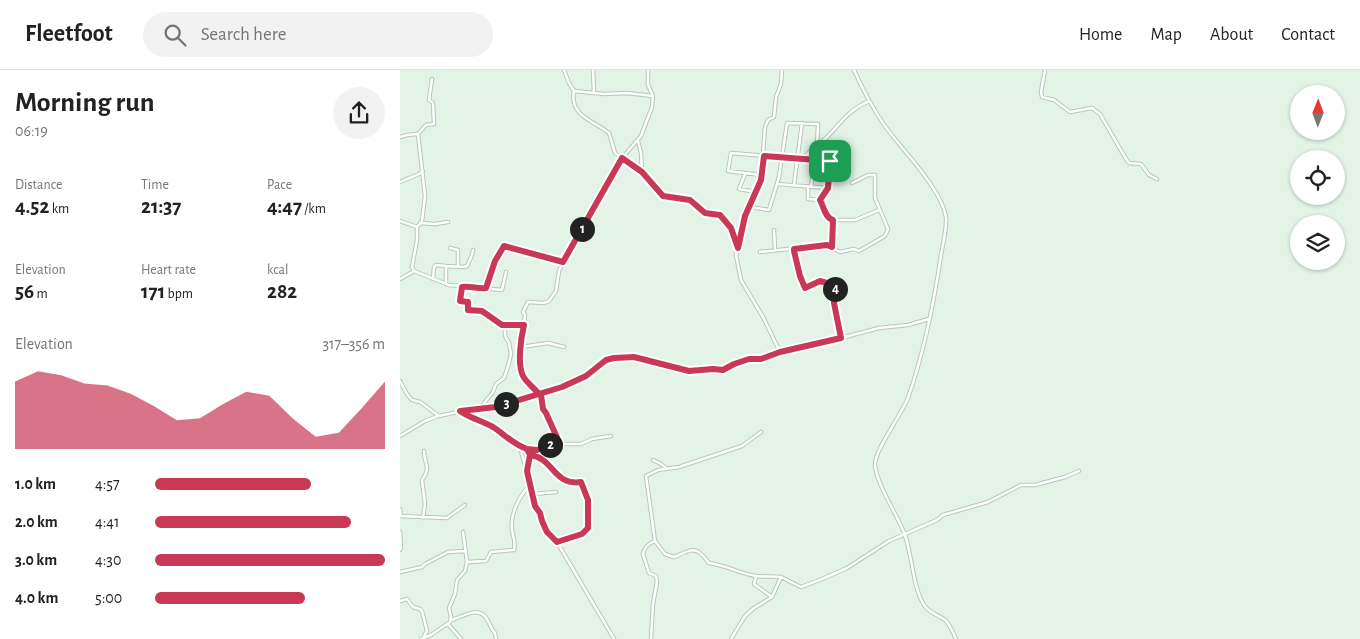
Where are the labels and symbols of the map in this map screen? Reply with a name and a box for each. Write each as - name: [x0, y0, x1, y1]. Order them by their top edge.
- north arrow: [1290, 85, 1345, 140]
- pin: [809, 140, 851, 182]
- pin: 1: [570, 216, 594, 242]
- pin: 4: [822, 276, 848, 302]
- pin: 3: [494, 392, 518, 416]
- pin: 2: [538, 432, 562, 458]

